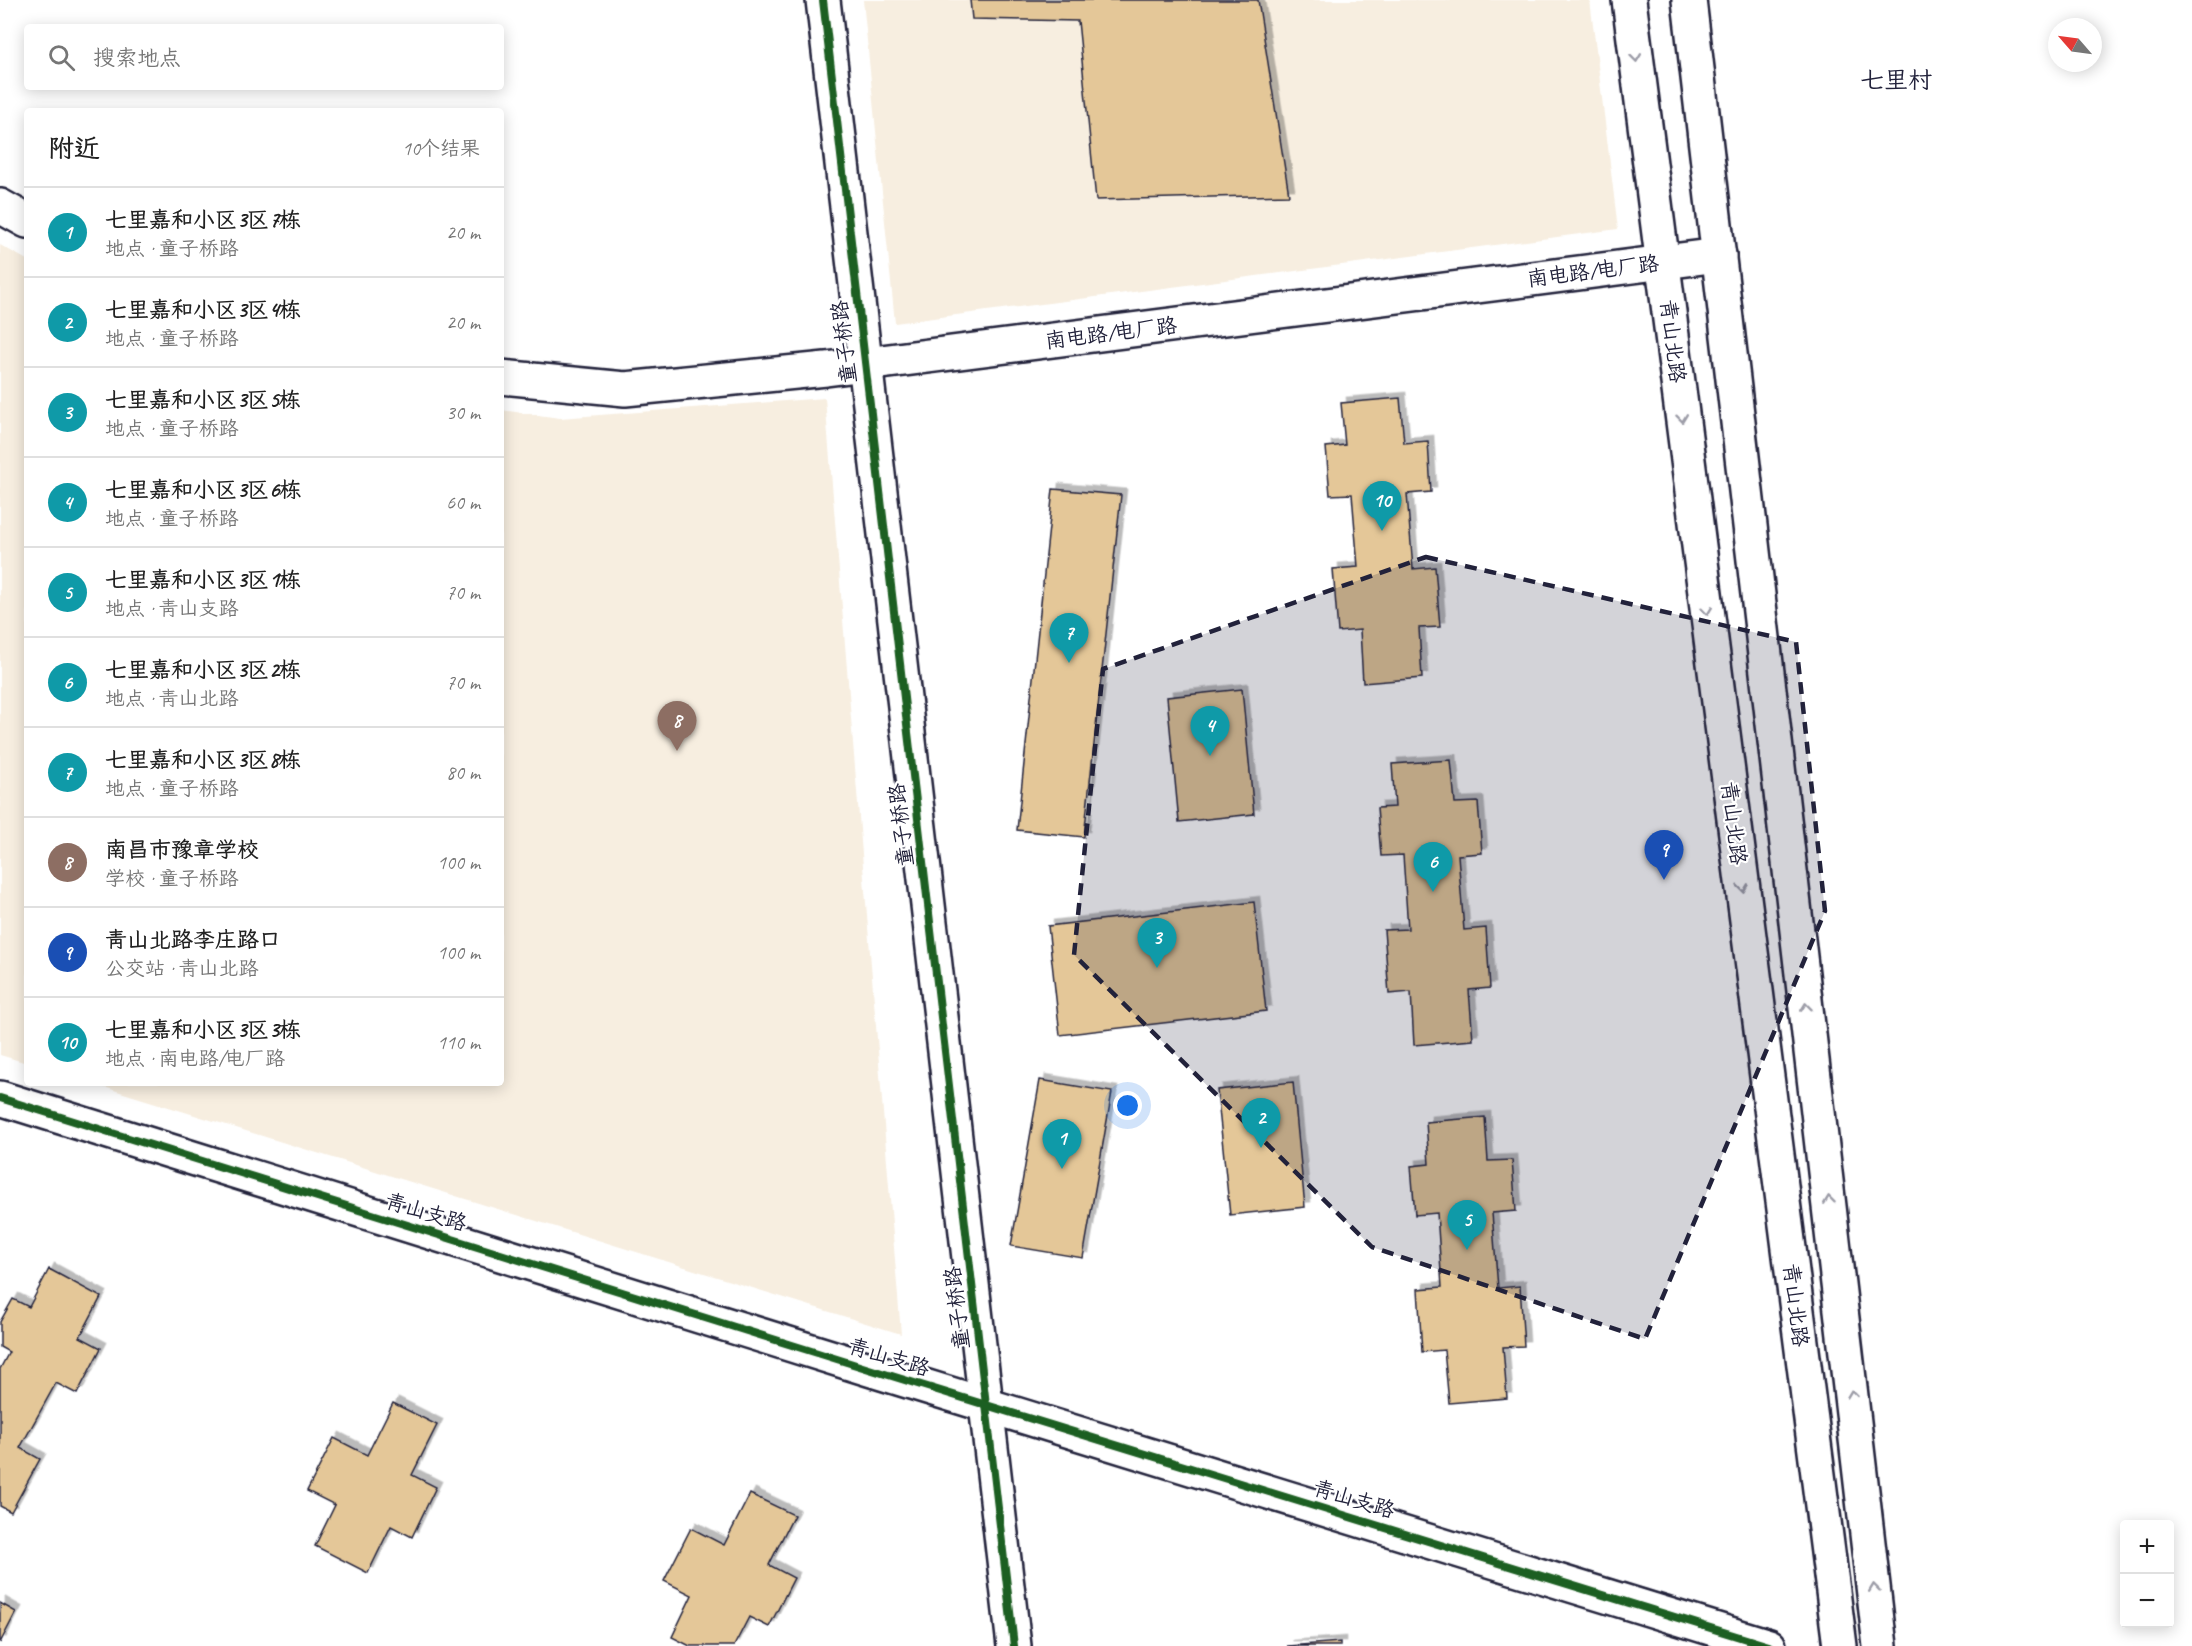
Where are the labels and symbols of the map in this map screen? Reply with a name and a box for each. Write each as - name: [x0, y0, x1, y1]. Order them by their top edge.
- north arrow: [2048, 18, 2102, 72]
- one-way arrow: [1630, 53, 1642, 63]
- district label: 七里村: [1860, 65, 1932, 95]
- street label: 南电路/电厂路: [1525, 250, 1661, 292]
- street label: 青山北路: [1655, 298, 1691, 384]
- street label: 童子桥路: [826, 299, 862, 385]
- street label: 南电路/电厂路: [1043, 312, 1179, 354]
- one-way arrow: [1676, 413, 1688, 423]
- pin: 10: [1362, 482, 1402, 531]
- one-way arrow: [1701, 607, 1713, 616]
- pin: 7: [1050, 614, 1088, 663]
- pin: 8: [658, 702, 696, 751]
- pin: 4: [1190, 706, 1230, 756]
- street label: 青山北路: [1716, 780, 1752, 866]
- street label: 童子桥路: [883, 782, 919, 868]
- pin: 9: [1644, 830, 1684, 880]
- pin: 6: [1414, 842, 1452, 892]
- one-way arrow: [1736, 884, 1748, 893]
- pin: 3: [1138, 918, 1176, 968]
- one-way arrow: [1801, 1002, 1813, 1011]
- your location: [1113, 1091, 1142, 1120]
- pin: 2: [1242, 1098, 1280, 1148]
- pin: 1: [1042, 1120, 1082, 1169]
- street label: 青山支路: [382, 1187, 470, 1237]
- one-way arrow: [1823, 1196, 1836, 1205]
- pin: 5: [1448, 1200, 1486, 1250]
- street label: 青山北路: [1778, 1262, 1814, 1348]
- street label: 童子桥路: [939, 1265, 975, 1351]
- street label: 青山支路: [845, 1332, 933, 1382]
- one-way arrow: [1846, 1390, 1858, 1399]
- street label: 青山支路: [1310, 1474, 1398, 1524]
- one-way arrow: [1868, 1583, 1881, 1592]

